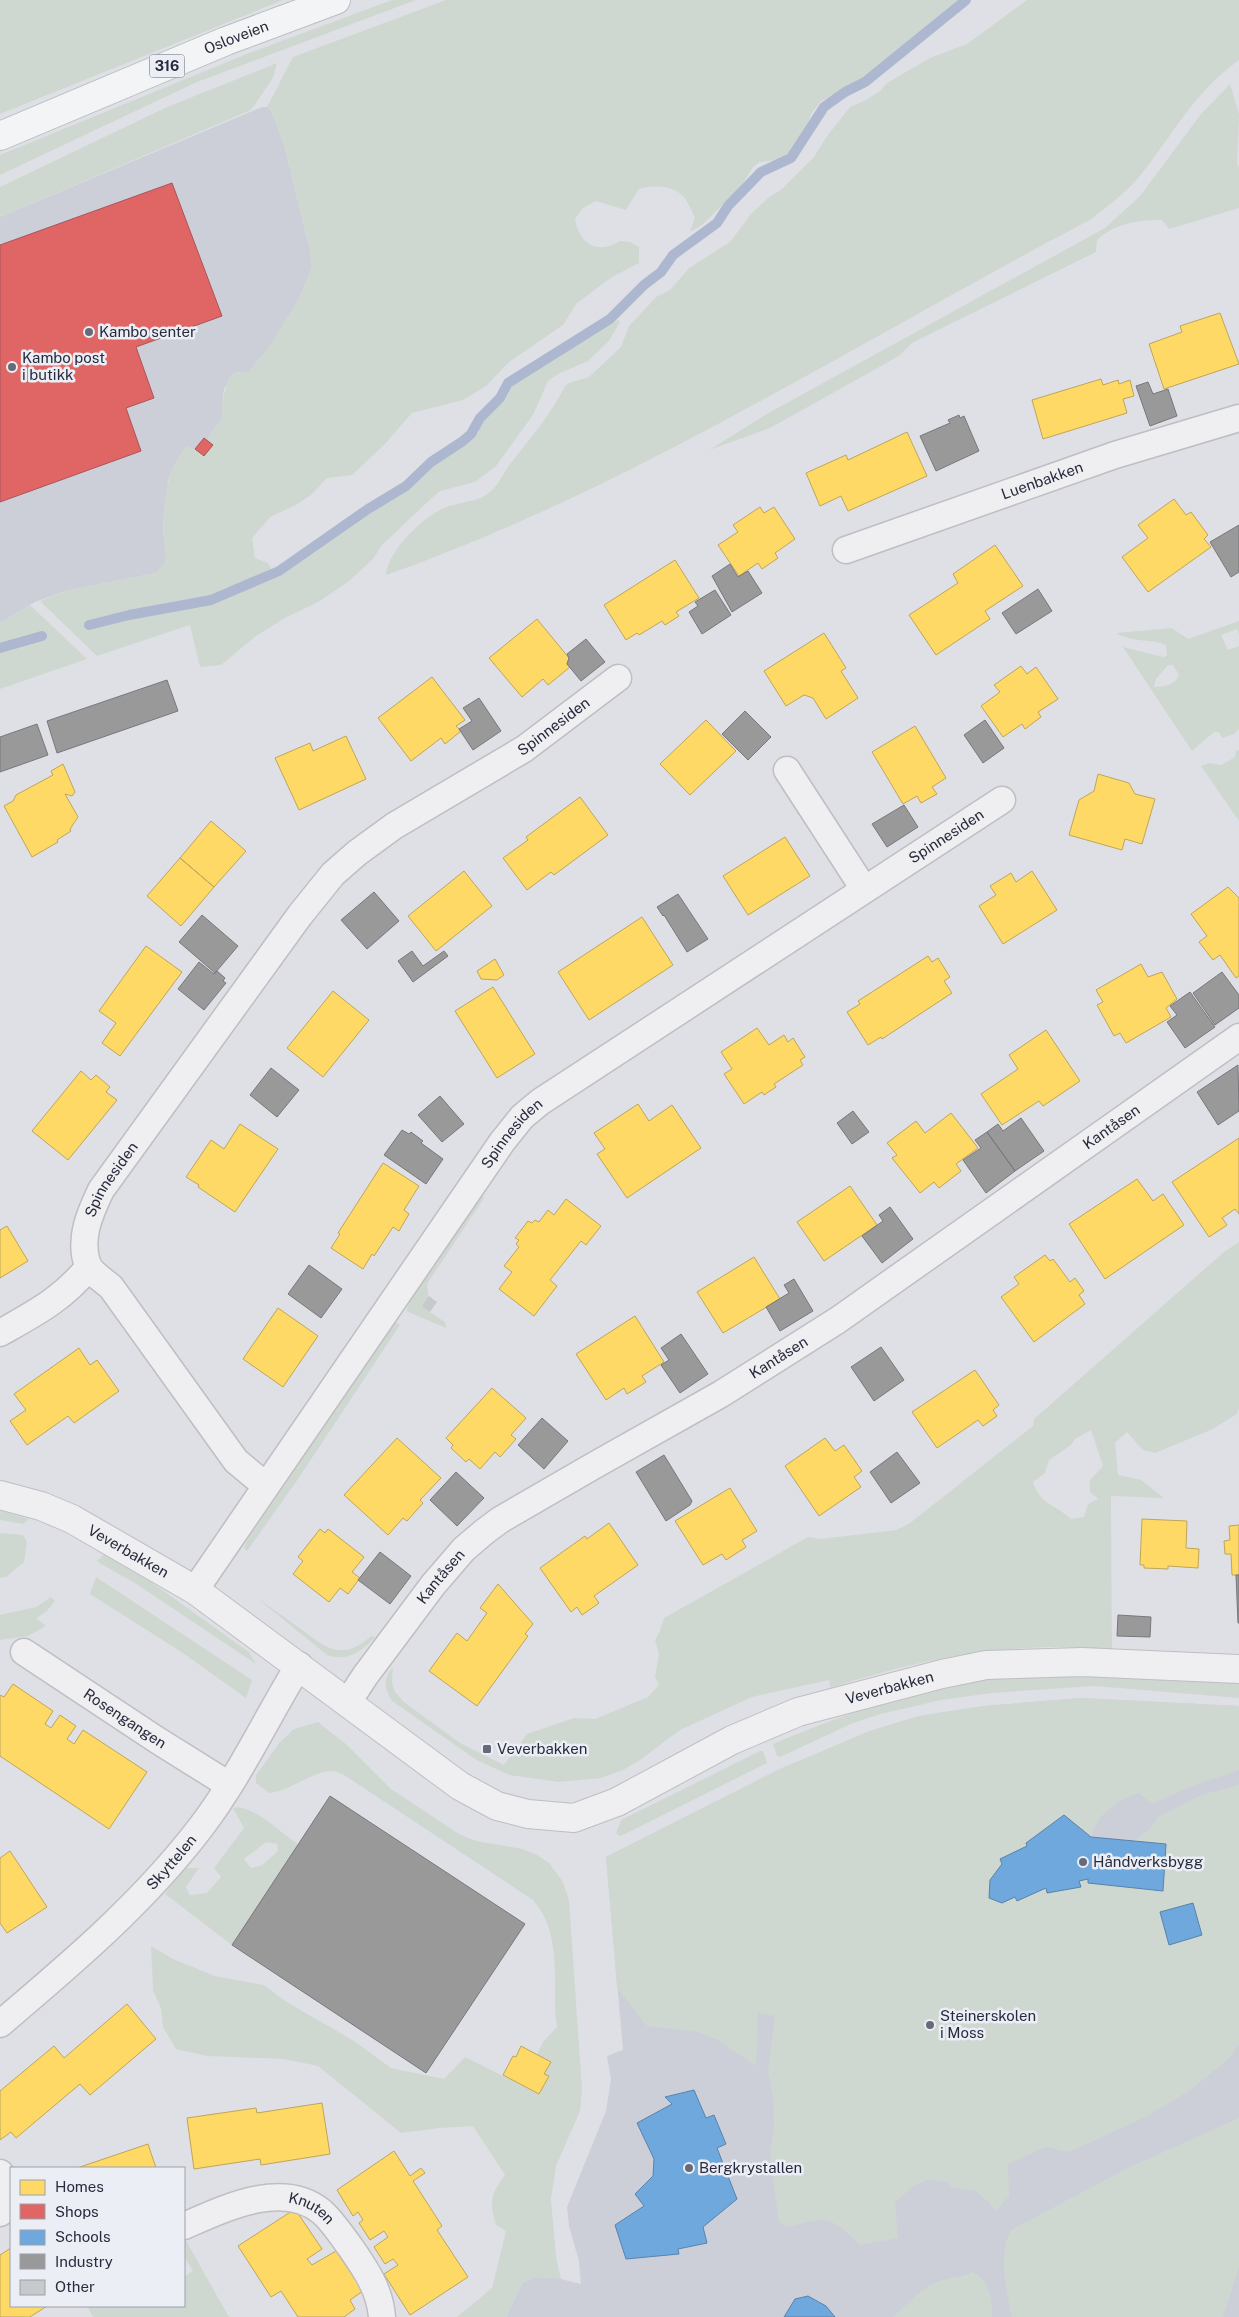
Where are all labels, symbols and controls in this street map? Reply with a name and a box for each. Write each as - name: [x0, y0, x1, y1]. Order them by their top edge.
- street label: Osloveien: [201, 17, 271, 57]
- road number: 316: [150, 54, 184, 78]
- place label: Kambo senter: [99, 323, 196, 340]
- marker: Kambo senter: [83, 326, 95, 338]
- place label: Kambo post i butikk: [22, 349, 105, 383]
- marker: Kambo post i butikk: [6, 361, 18, 373]
- street label: Luenbakken: [999, 458, 1085, 502]
- street label: Spinnesiden: [514, 693, 593, 759]
- street label: Spinnesiden: [905, 805, 987, 867]
- street label: Spinnesiden: [478, 1095, 545, 1171]
- street label: Kantåsen: [1080, 1101, 1143, 1152]
- street label: Spinnesiden: [81, 1139, 141, 1219]
- street label: Kantåsen: [746, 1332, 811, 1382]
- street label: Veverbakken: [85, 1521, 172, 1581]
- street label: Kantåsen: [413, 1546, 468, 1607]
- street label: Veverbakken: [844, 1668, 935, 1707]
- street label: Rosengangen: [81, 1685, 170, 1752]
- place label: Veverbakken: [497, 1740, 587, 1757]
- marker: Veverbakken: [481, 1743, 493, 1755]
- street label: Skyttelen: [143, 1831, 200, 1893]
- place label: Håndverksbygg: [1093, 1853, 1203, 1870]
- marker: Håndverksbygg: [1077, 1856, 1089, 1868]
- place label: Steinerskolen i Moss: [940, 2007, 1036, 2041]
- marker: Steinerskolen i Moss: [924, 2019, 936, 2031]
- place label: Bergkrystallen: [699, 2159, 802, 2176]
- marker: Bergkrystallen: [683, 2162, 695, 2174]
- legend: [10, 2167, 185, 2307]
- text: Homes: [55, 2178, 104, 2195]
- street label: Knuten: [287, 2189, 338, 2227]
- text: Shops: [55, 2203, 99, 2220]
- text: Schools: [55, 2228, 111, 2245]
- text: Industry: [55, 2253, 113, 2270]
- text: Other: [55, 2278, 95, 2295]

